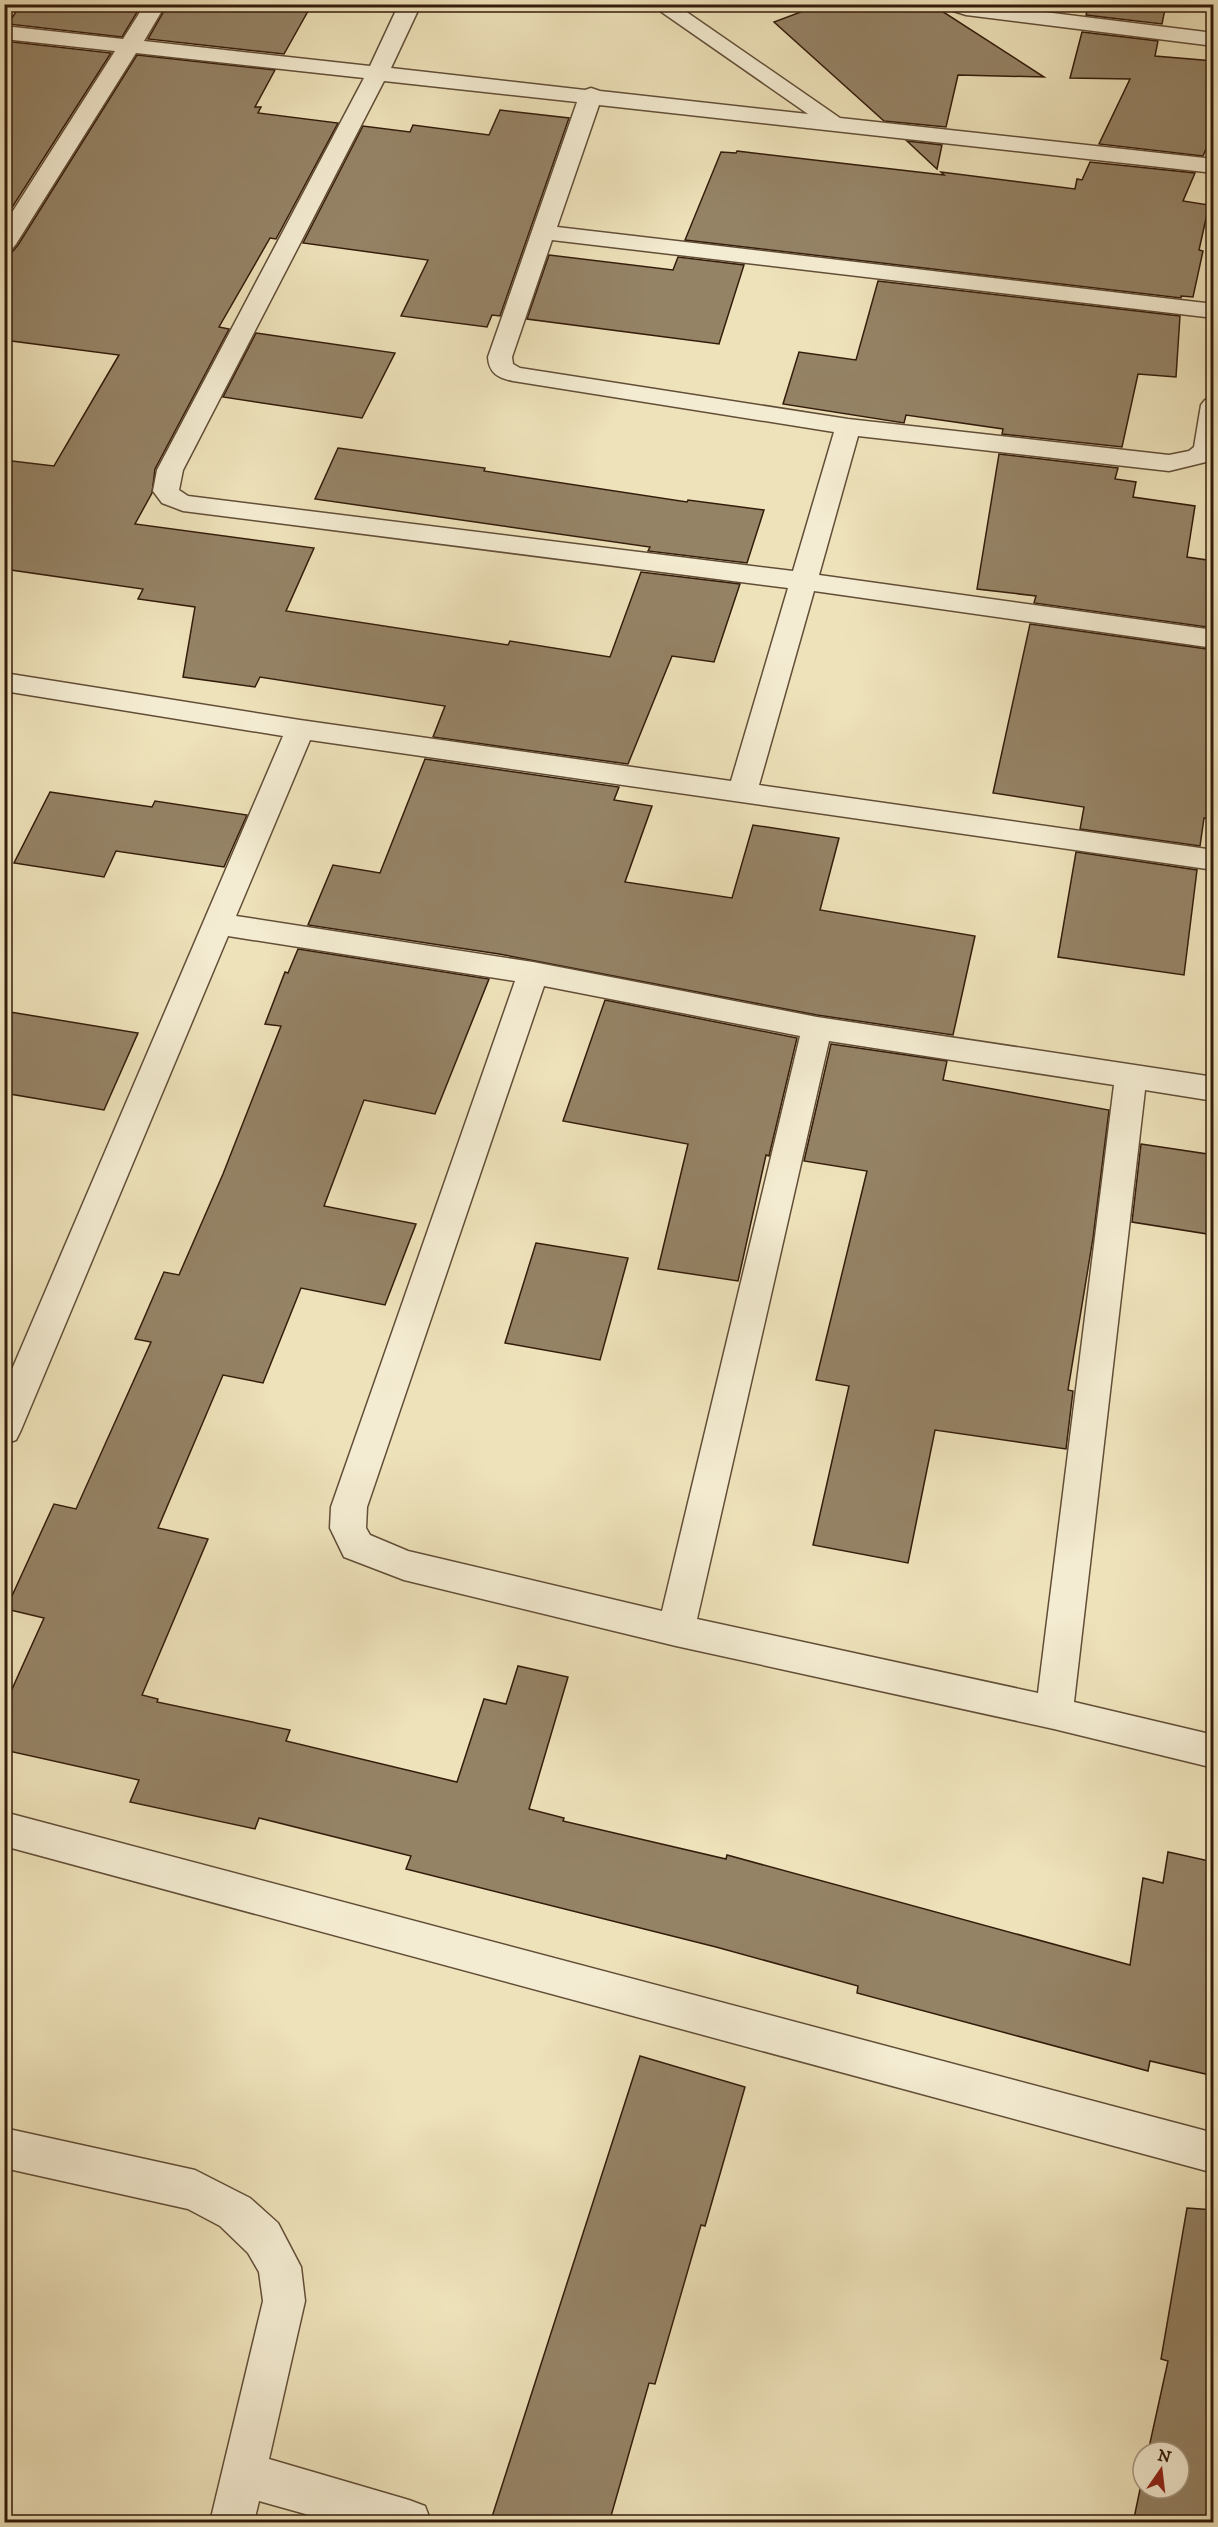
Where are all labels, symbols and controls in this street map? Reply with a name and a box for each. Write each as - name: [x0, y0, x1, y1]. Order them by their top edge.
- north arrow: [1131, 2440, 1191, 2500]
- text: N: [1156, 2445, 1173, 2468]

